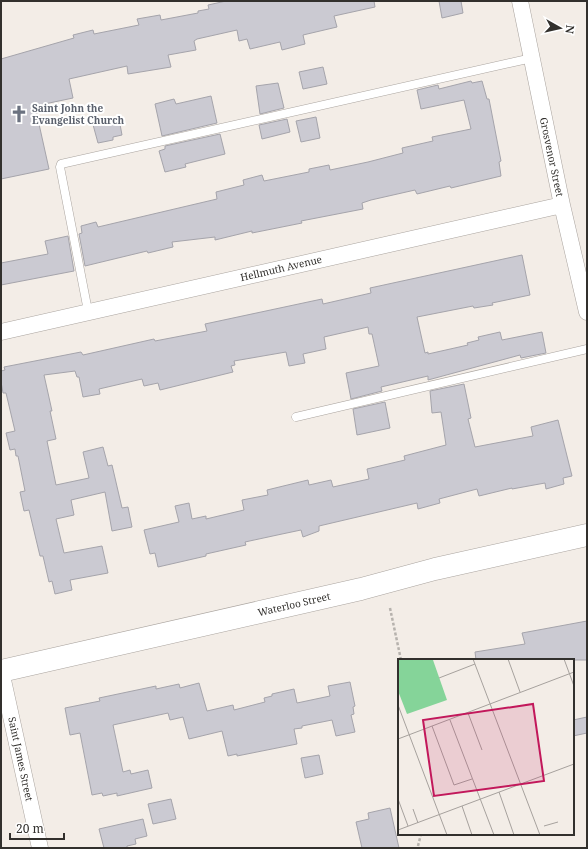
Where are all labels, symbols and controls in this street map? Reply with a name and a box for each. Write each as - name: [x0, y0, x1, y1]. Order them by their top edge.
- north arrow: [540, 8, 580, 48]
- text: N: [562, 24, 578, 35]
- place label: Saint John the Evangelist Church: [32, 101, 125, 127]
- church icon: Saint John the Evangelist Church: [9, 104, 29, 124]
- street label: Grosvenor Street: [537, 116, 567, 198]
- street label: Hellmuth Avenue: [239, 252, 323, 284]
- street label: Waterloo Street: [256, 589, 332, 619]
- inset map: [398, 659, 574, 835]
- street label: Saint James Street: [5, 716, 37, 803]
- scale bar: [10, 815, 64, 841]
- text: 20 m: [16, 820, 44, 837]

